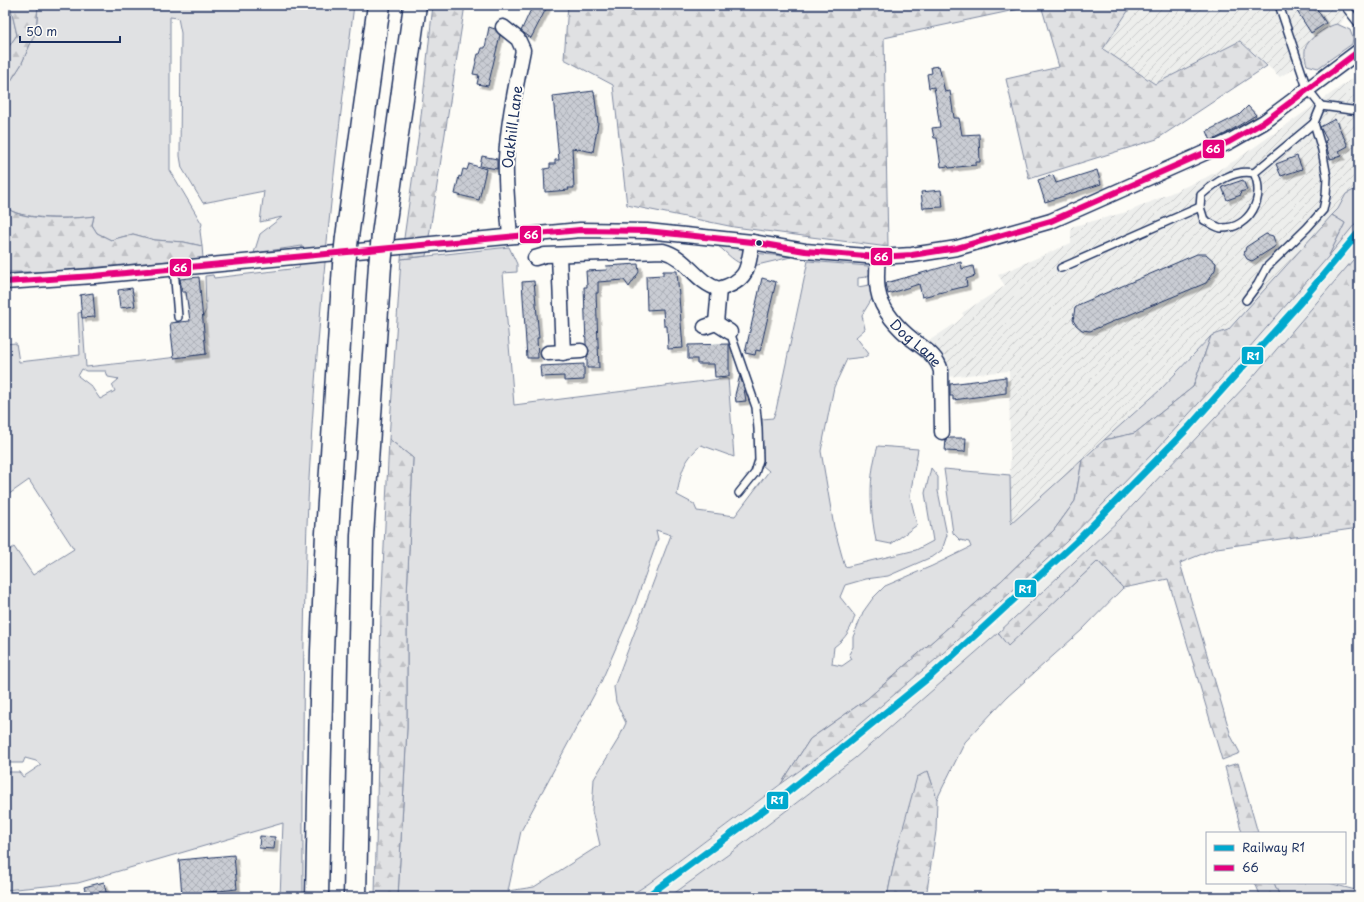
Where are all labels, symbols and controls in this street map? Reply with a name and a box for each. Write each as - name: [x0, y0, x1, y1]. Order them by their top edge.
- scale bar: [20, 18, 120, 44]
- text: 50 m: [26, 22, 57, 40]
- street label: Oakhill Lane: [496, 84, 528, 170]
- line badge: 66: [1202, 139, 1225, 159]
- text: 66: [1206, 140, 1220, 157]
- line badge: 66: [519, 225, 542, 244]
- text: 66: [524, 226, 538, 243]
- unlabelled marker: [754, 238, 764, 248]
- line badge: 66: [870, 247, 893, 266]
- text: 66: [874, 248, 888, 265]
- line badge: 66: [169, 258, 192, 277]
- text: 66: [173, 259, 187, 276]
- street label: Dog Lane: [885, 314, 948, 371]
- line badge: R1: [1241, 346, 1264, 365]
- text: R1: [1247, 347, 1259, 364]
- line badge: R1: [1014, 579, 1037, 598]
- text: R1: [1019, 580, 1031, 597]
- line badge: R1: [766, 791, 789, 810]
- text: R1: [771, 791, 783, 808]
- legend: [1206, 832, 1346, 884]
- text: Railway R1: [1242, 838, 1305, 856]
- text: 66: [1242, 858, 1259, 876]

